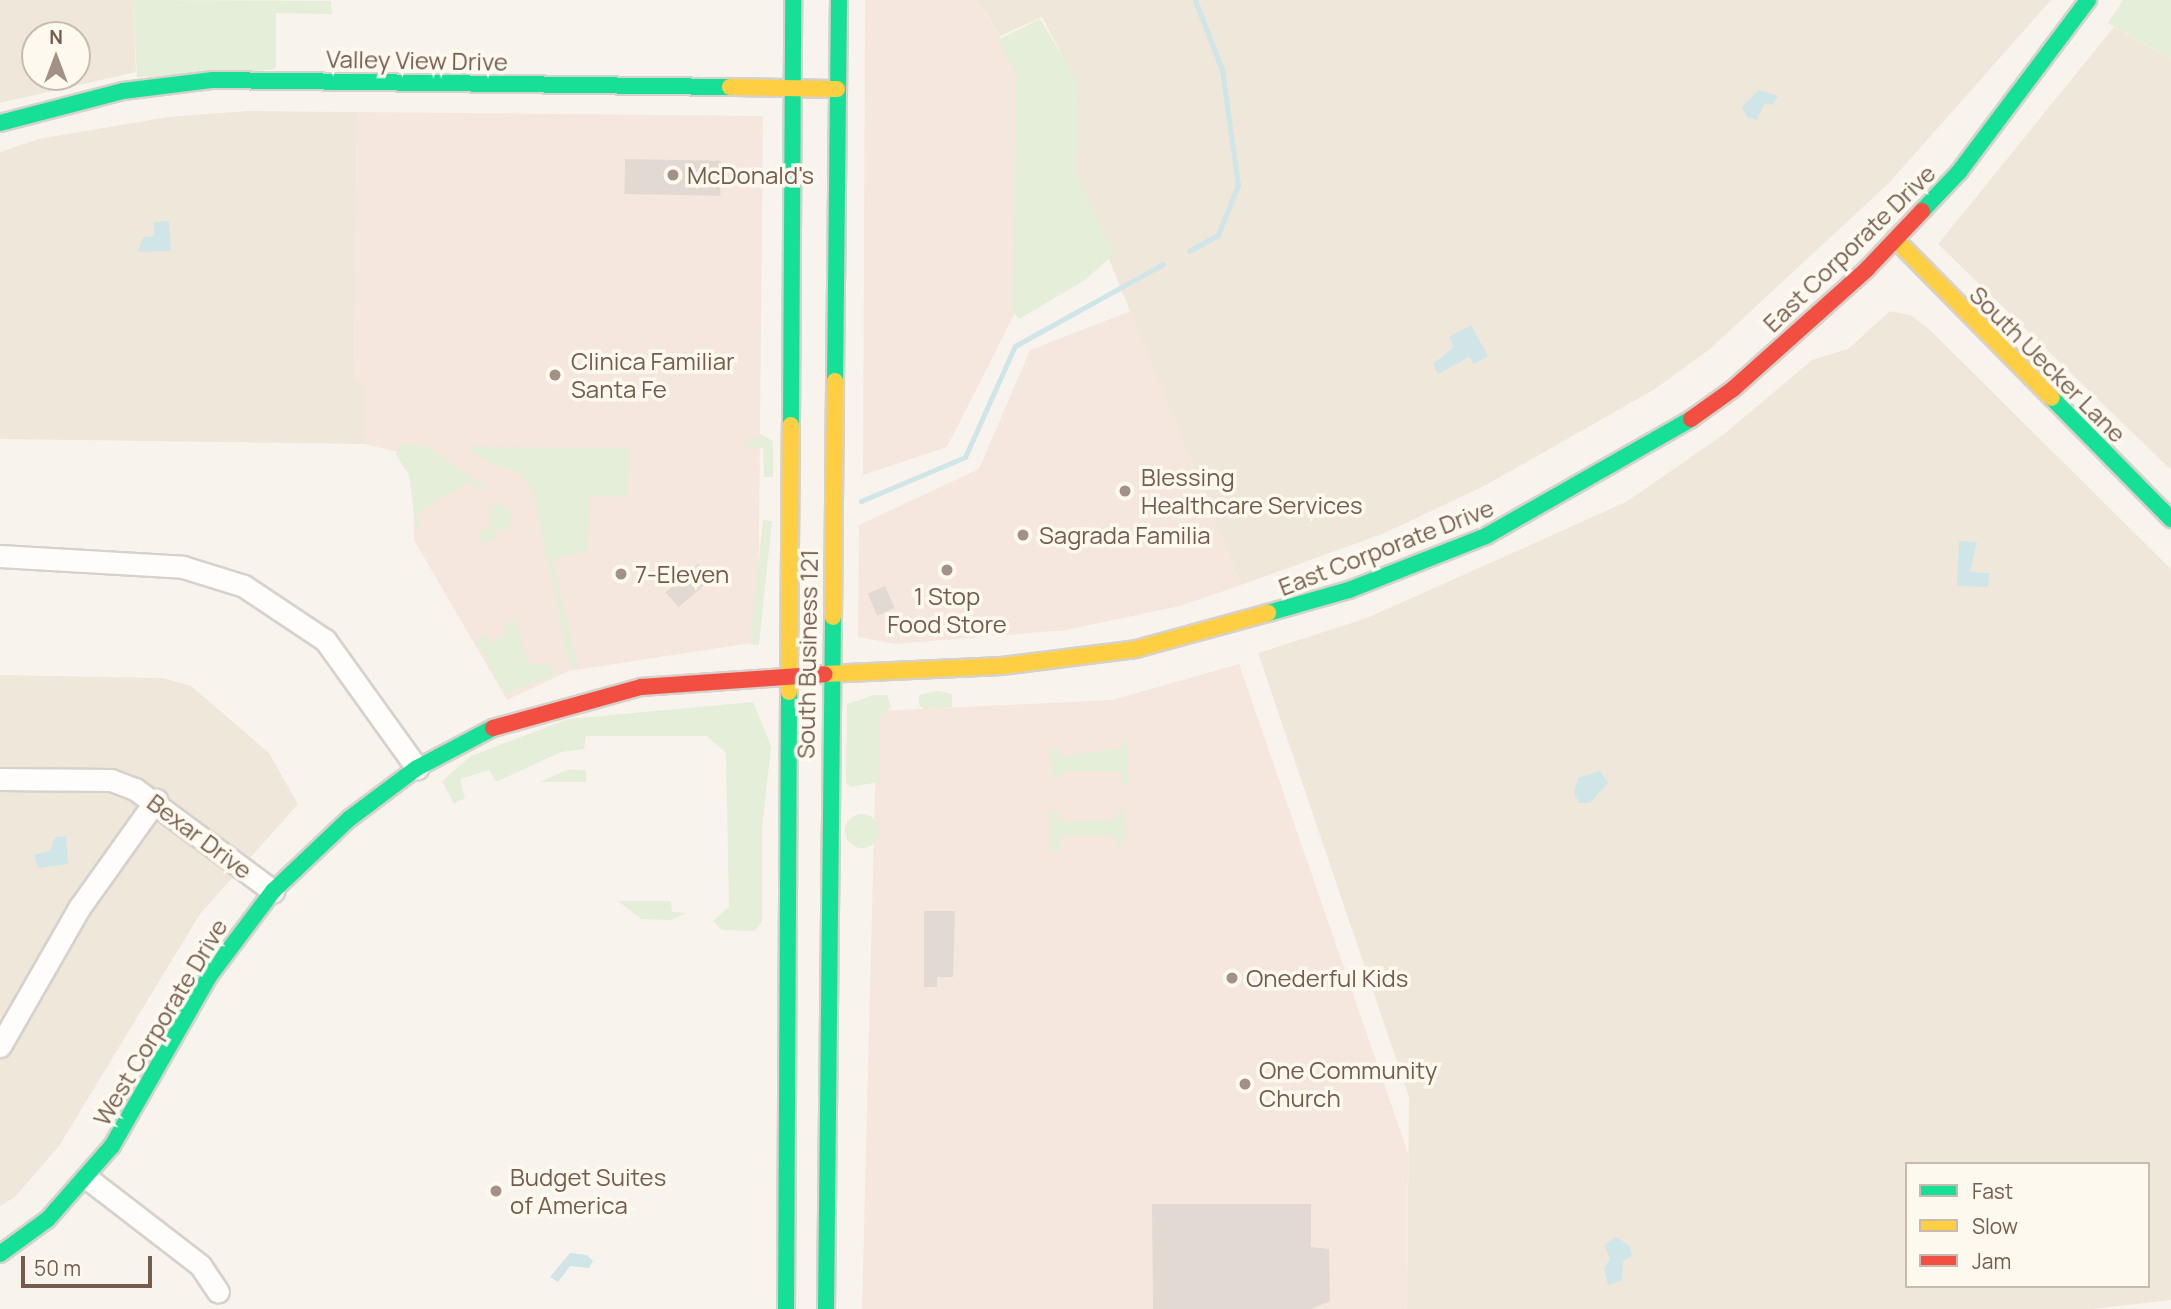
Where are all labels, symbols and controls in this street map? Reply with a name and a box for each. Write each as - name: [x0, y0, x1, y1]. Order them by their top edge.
- north arrow: [21, 21, 91, 91]
- text: N: [49, 24, 63, 50]
- street label: Valley View Drive: [326, 44, 508, 76]
- street label: East Corporate Drive: [1757, 158, 1941, 338]
- place label: McDonald's: [687, 161, 814, 189]
- marker: McDonald's: [665, 167, 681, 183]
- street label: South Uecker Lane: [1964, 280, 2132, 448]
- place label: Clinica Familiar Santa Fe: [571, 347, 735, 403]
- marker: Clinica Familiar Santa Fe: [545, 365, 565, 385]
- place label: Blessing Healthcare Services: [1141, 463, 1363, 519]
- marker: Blessing Healthcare Services: [1115, 481, 1135, 501]
- street label: East Corporate Drive: [1274, 493, 1498, 601]
- place label: Sagrada Familia: [1039, 521, 1211, 549]
- marker: Sagrada Familia: [1013, 525, 1033, 545]
- street label: South Business 121: [791, 549, 823, 759]
- place label: 7-Eleven: [635, 560, 729, 588]
- marker: 1 Stop Food Store: [939, 562, 955, 578]
- marker: 7-Eleven: [613, 566, 629, 582]
- place label: 1 Stop Food Store: [887, 582, 1007, 638]
- street label: Bexar Drive: [142, 787, 258, 885]
- street label: West Corporate Drive: [87, 913, 233, 1131]
- place label: Onederful Kids: [1246, 964, 1408, 992]
- marker: Onederful Kids: [1224, 970, 1240, 986]
- place label: One Community Church: [1259, 1056, 1437, 1112]
- marker: One Community Church: [1237, 1076, 1253, 1092]
- legend: [1905, 1162, 2150, 1288]
- place label: Budget Suites of America: [510, 1163, 666, 1219]
- text: Fast: [1972, 1177, 2013, 1205]
- marker: Budget Suites of America: [488, 1183, 504, 1199]
- text: Slow: [1972, 1212, 2018, 1240]
- scale bar: [24, 1242, 156, 1286]
- text: Jam: [1972, 1247, 2011, 1275]
- text: 50 m: [34, 1254, 81, 1282]

